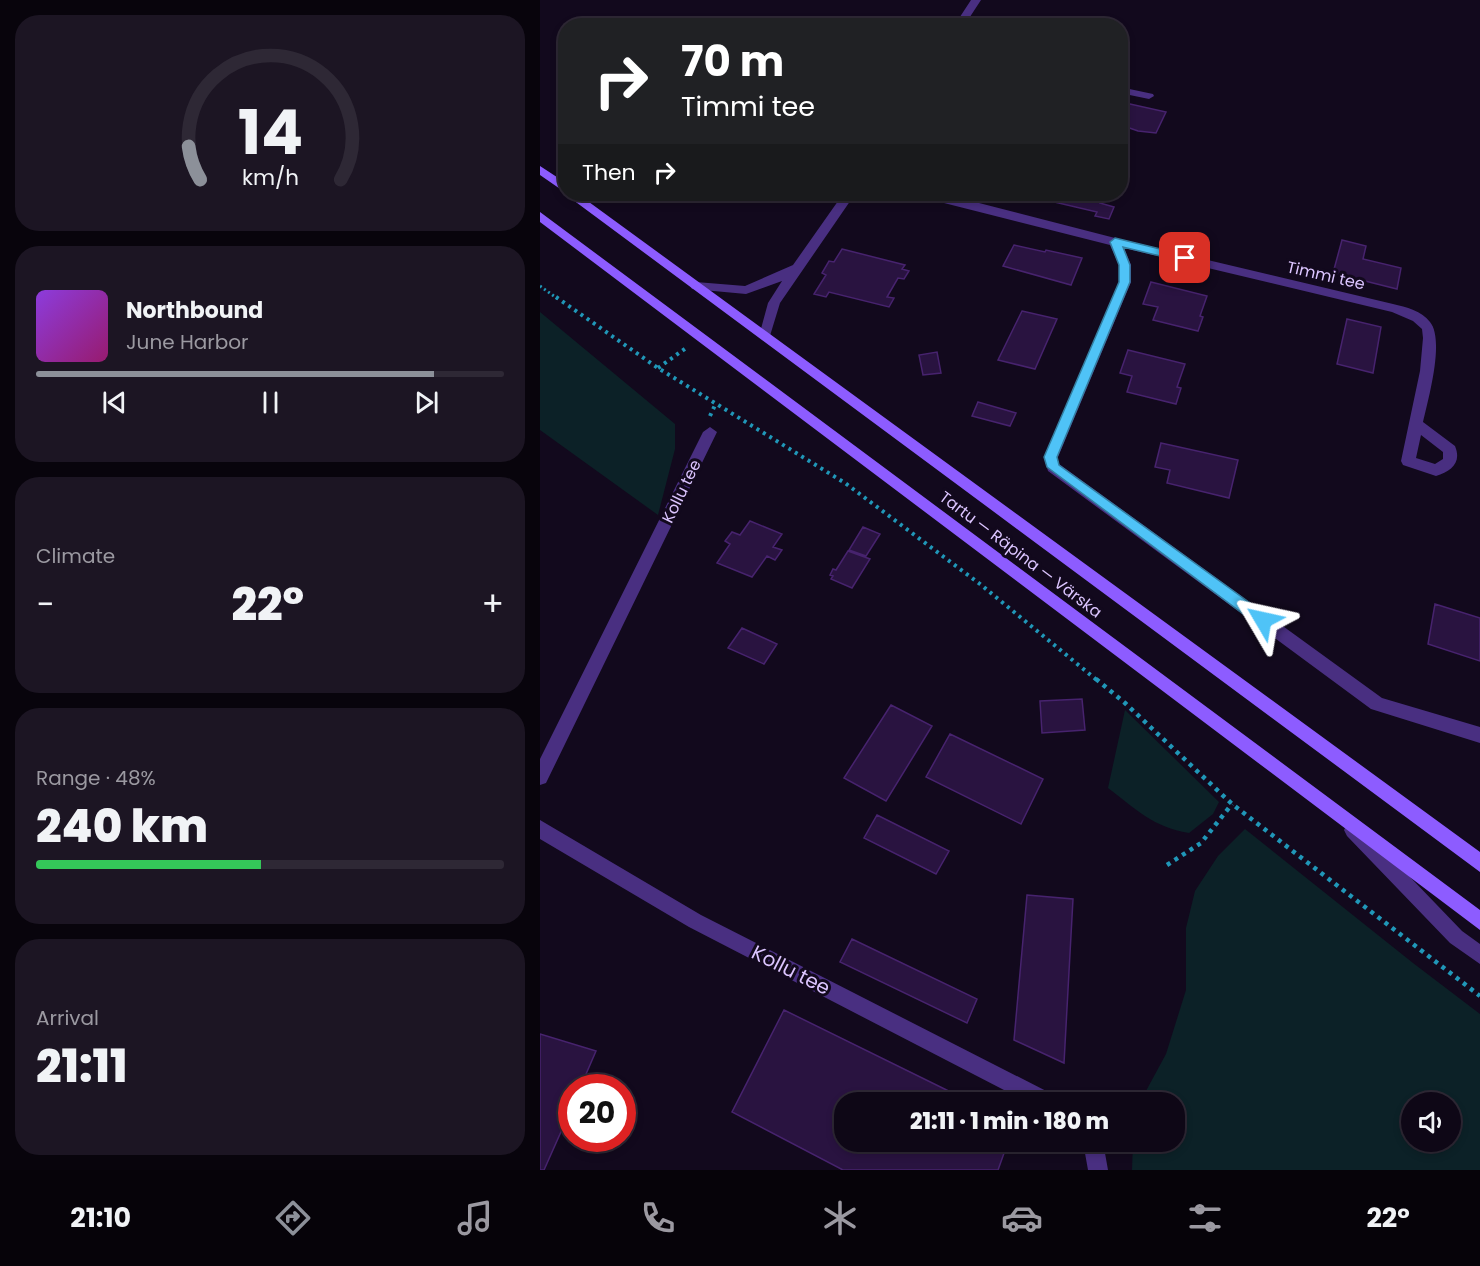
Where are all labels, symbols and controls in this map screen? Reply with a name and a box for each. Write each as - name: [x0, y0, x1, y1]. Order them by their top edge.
- text: 70 m: [681, 32, 784, 91]
- icon: right: [582, 42, 660, 120]
- text: 14: [237, 88, 303, 176]
- text: Timmi tee: [681, 88, 815, 125]
- icon: right: [648, 156, 681, 189]
- text: Then: [582, 157, 636, 188]
- text: km/h: [241, 162, 299, 193]
- pin: [1159, 232, 1210, 283]
- icon: arrive: [1168, 241, 1201, 274]
- street label: Timmi tee: [1285, 255, 1367, 296]
- text: Northbound: [126, 295, 263, 326]
- text: June Harbor: [126, 328, 249, 356]
- icon: previous: [98, 386, 131, 419]
- icon: pause: [254, 386, 287, 419]
- icon: next: [410, 386, 443, 419]
- street label: Kollu tee: [656, 456, 707, 527]
- street label: Tartu — Räpina — Värska: [935, 486, 1107, 623]
- text: Climate: [36, 542, 115, 570]
- text: 22°: [231, 573, 304, 636]
- text: −: [36, 581, 54, 628]
- text: +: [481, 581, 504, 628]
- position arrow: [1231, 588, 1295, 652]
- text: Range · 48%: [36, 764, 156, 792]
- text: 240 km: [36, 795, 208, 858]
- street label: Kollu tee: [747, 938, 835, 1002]
- text: Arrival: [36, 1004, 99, 1032]
- text: 21:11: [36, 1035, 127, 1098]
- speed limit sign: 20: [558, 1074, 636, 1152]
- map controls: [1401, 1092, 1461, 1152]
- button: sound: [1401, 1092, 1461, 1152]
- text: 21:11 · 1 min · 180 m: [910, 1106, 1109, 1137]
- icon: directions: [272, 1197, 314, 1239]
- icon: music: [454, 1197, 496, 1239]
- icon: phone: [637, 1197, 679, 1239]
- icon: climate: [819, 1197, 861, 1239]
- icon: car: [1001, 1197, 1043, 1239]
- icon: filters: [1184, 1197, 1226, 1239]
- text: 21:10: [70, 1199, 131, 1236]
- text: 22°: [1366, 1199, 1410, 1236]

